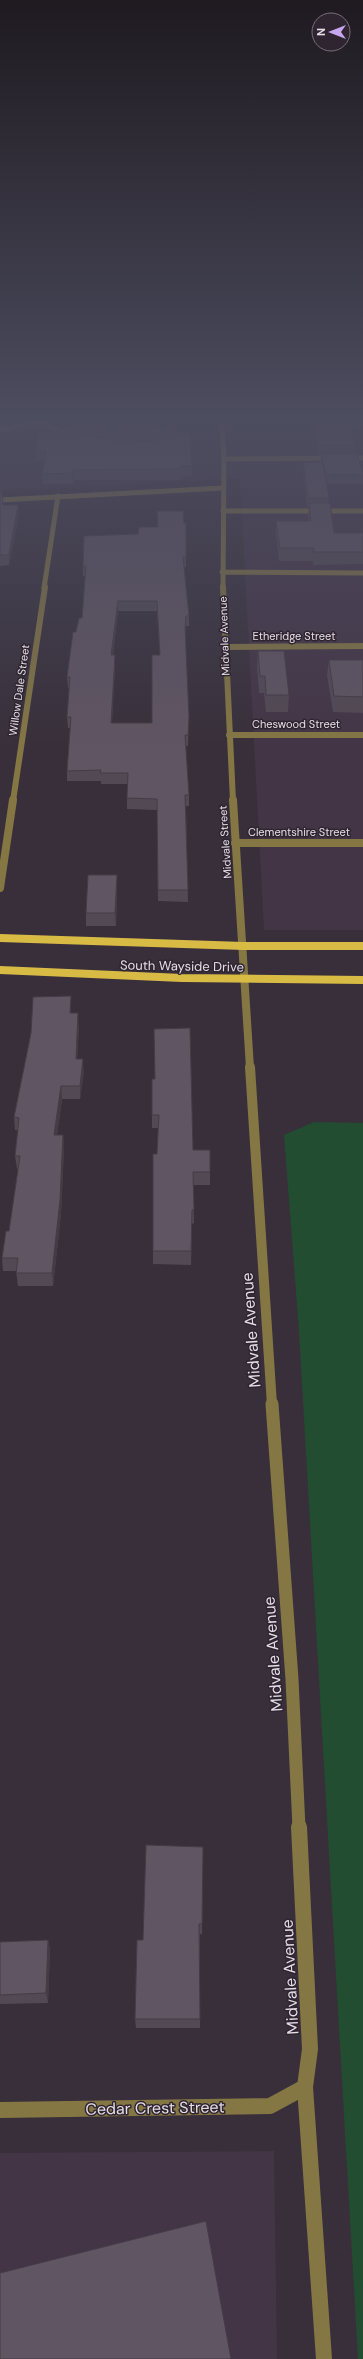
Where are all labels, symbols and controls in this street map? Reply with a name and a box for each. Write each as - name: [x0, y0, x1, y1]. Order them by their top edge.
- north arrow: [311, 12, 351, 52]
- text: N: [314, 28, 328, 36]
- street label: Midvale Avenue: [216, 596, 232, 676]
- street label: Etheridge Street: [253, 629, 335, 643]
- street label: Willow Dale Street: [6, 643, 32, 737]
- street label: Cheswood Street: [252, 717, 340, 731]
- street label: Midvale Street: [215, 805, 235, 879]
- street label: Clementshire Street: [248, 825, 350, 839]
- street label: South Wayside Drive: [120, 956, 244, 976]
- street label: Midvale Avenue: [237, 1272, 265, 1388]
- street label: Midvale Avenue: [259, 1596, 287, 1712]
- street label: Midvale Avenue: [276, 1919, 304, 2035]
- street label: Cedar Crest Street: [85, 2096, 225, 2120]

